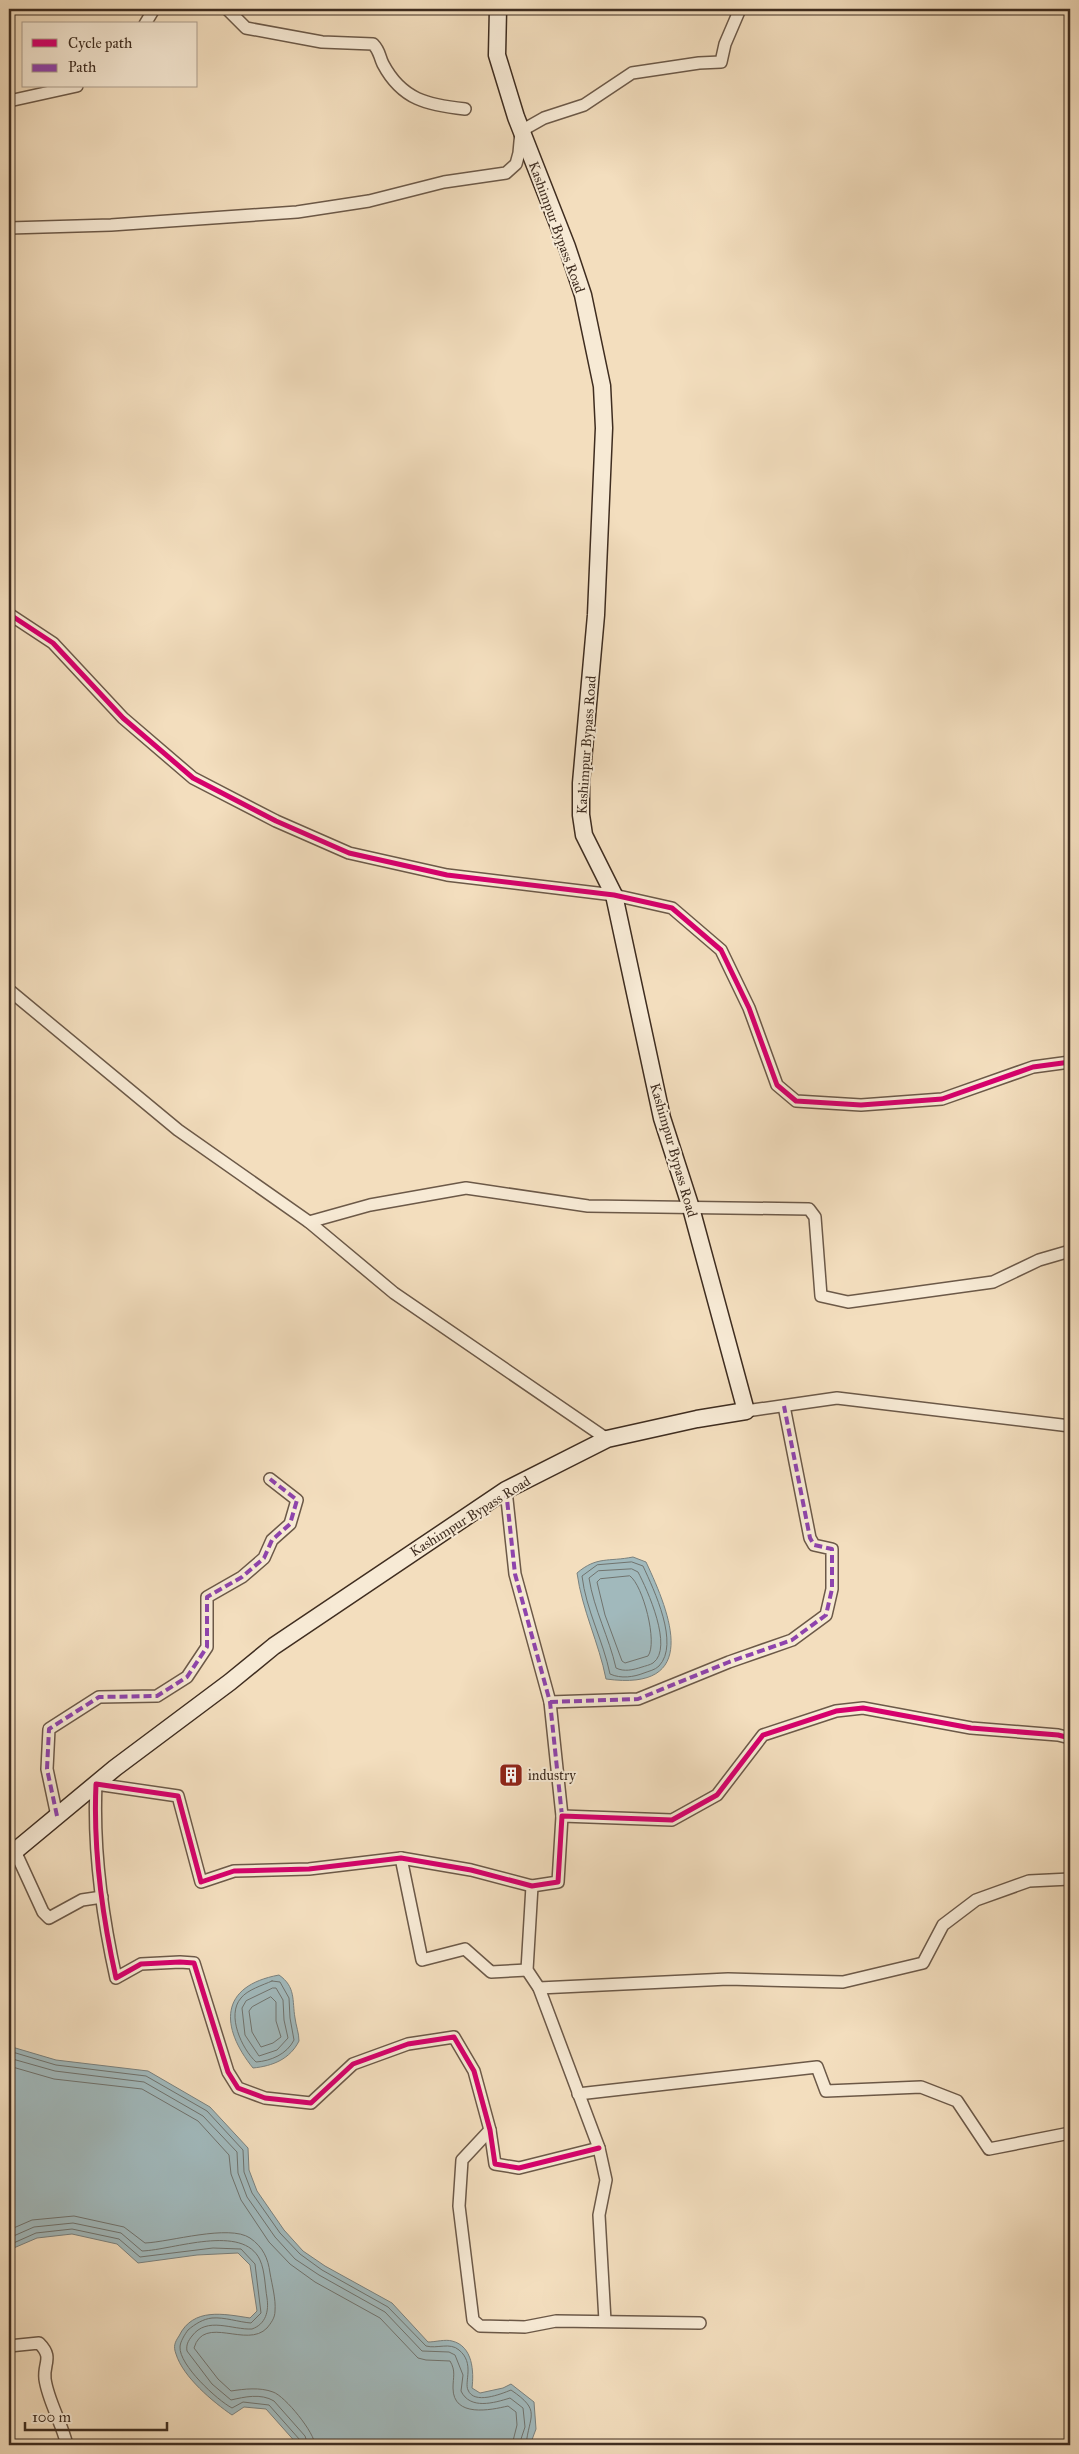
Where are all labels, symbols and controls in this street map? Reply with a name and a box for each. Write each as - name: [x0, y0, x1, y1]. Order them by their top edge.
- legend: [22, 22, 198, 88]
- text: Cycle path: [68, 34, 133, 52]
- text: Path: [68, 58, 97, 76]
- street label: Kashimpur Bypass Road: [525, 159, 588, 295]
- street label: Kashimpur Bypass Road: [573, 675, 600, 815]
- street label: Kashimpur Bypass Road: [646, 1081, 701, 1219]
- street label: Kashimpur Bypass Road: [407, 1472, 534, 1560]
- building icon: industry: [498, 1762, 524, 1788]
- place label: industry: [528, 1767, 576, 1784]
- scale bar: [25, 2399, 168, 2431]
- text: 100 m: [32, 2408, 72, 2426]

